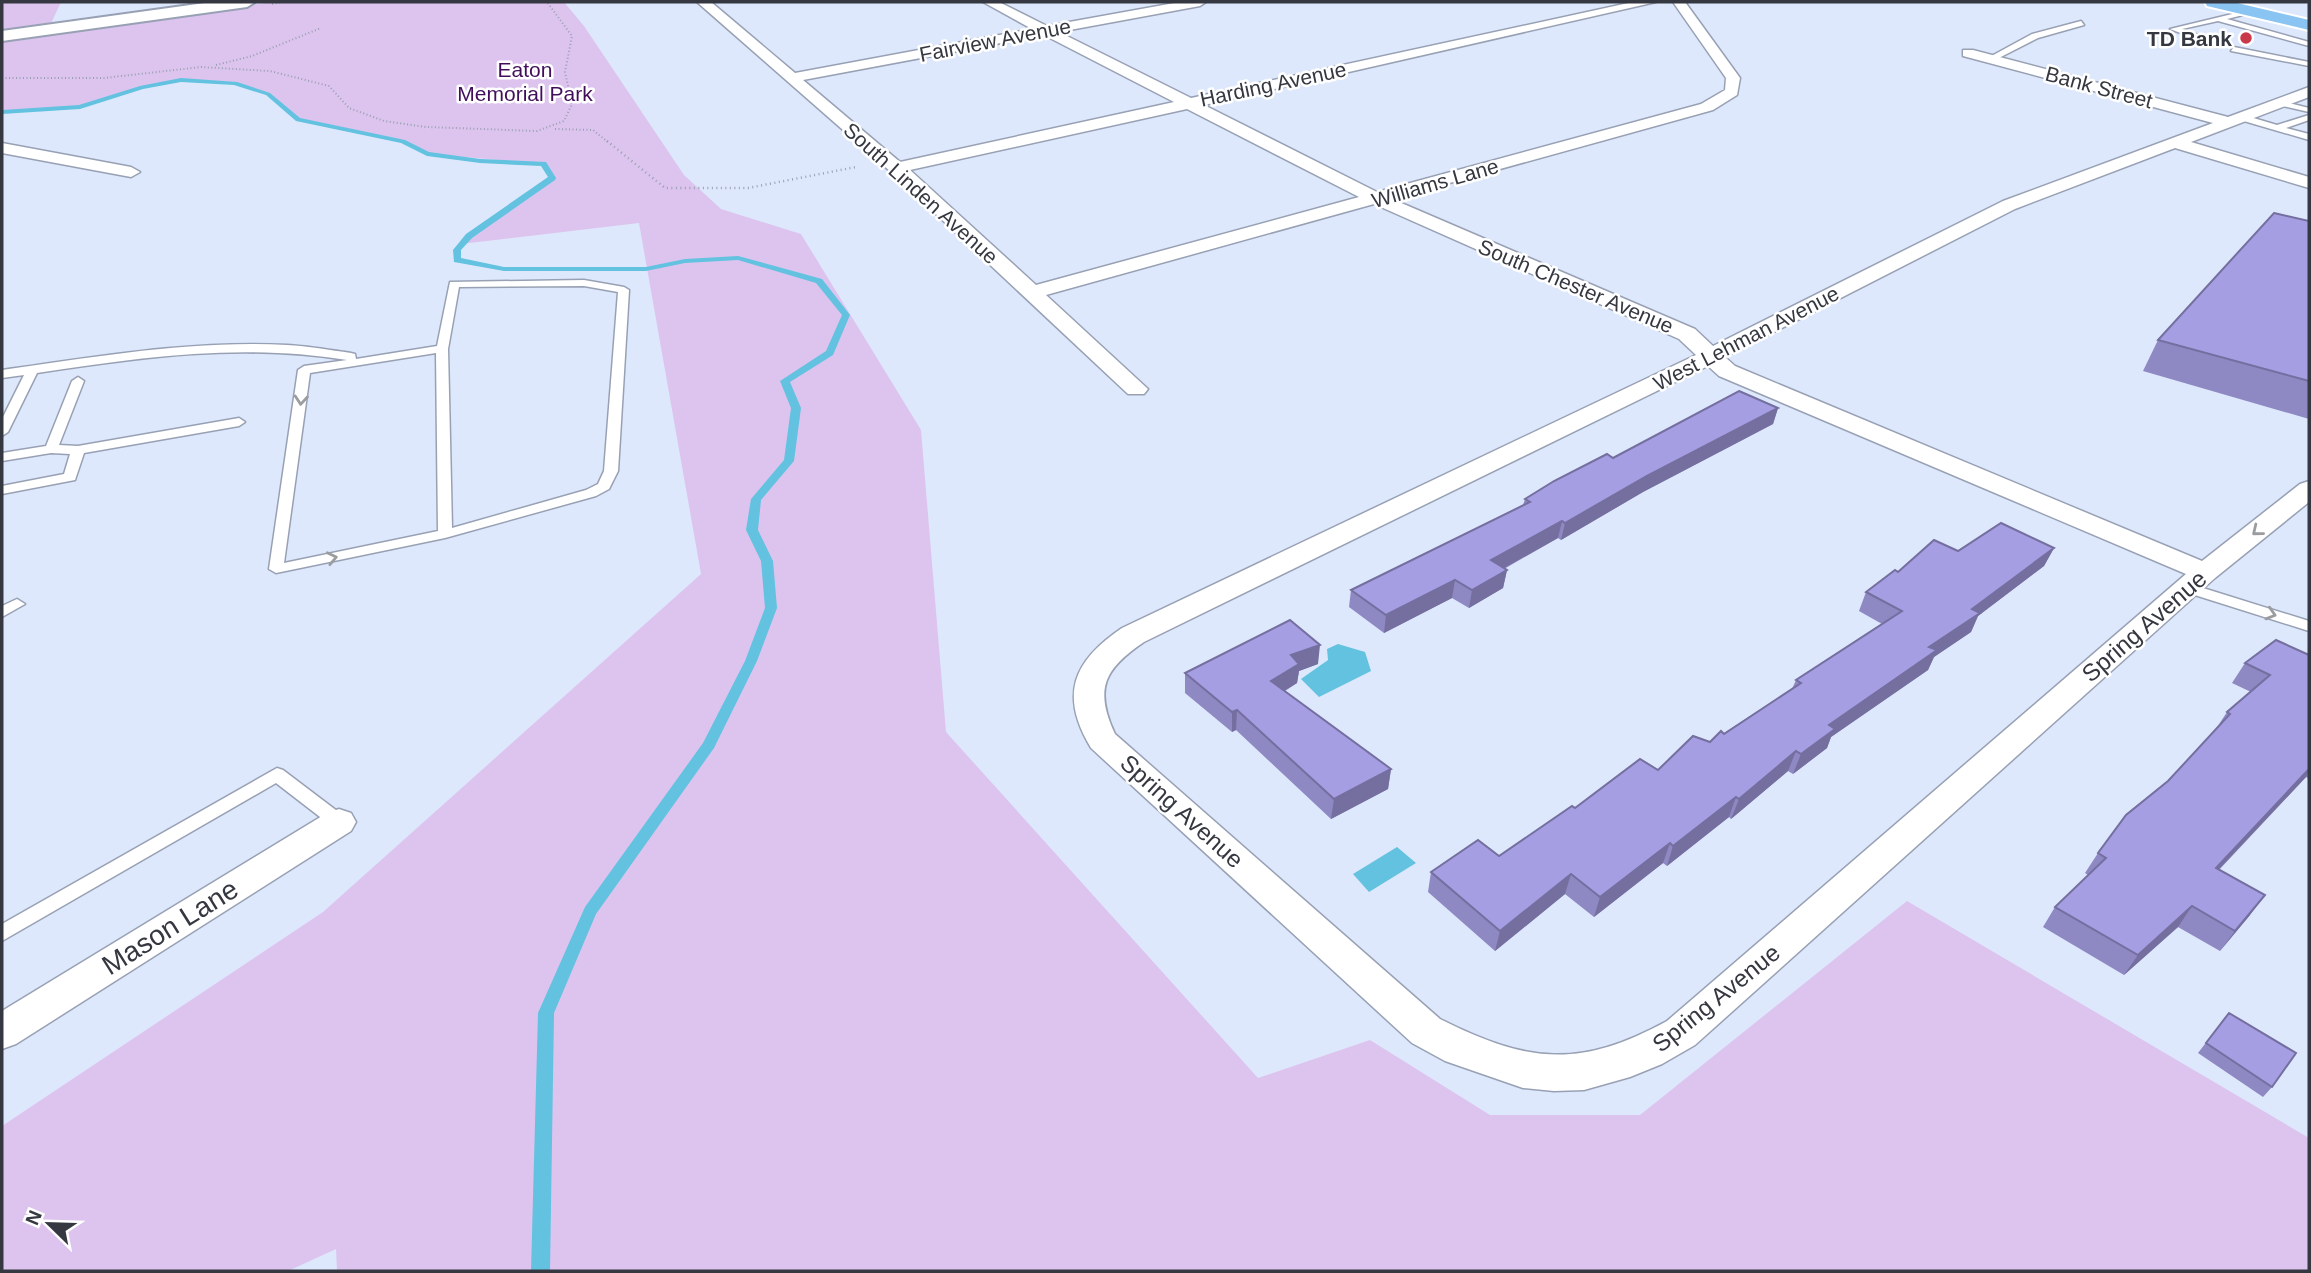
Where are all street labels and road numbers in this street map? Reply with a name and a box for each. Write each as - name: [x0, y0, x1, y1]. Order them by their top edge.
- street label: Fairview Avenue: [917, 14, 1073, 66]
- street label: Harding Avenue: [1198, 57, 1348, 111]
- street label: Bank Street: [2043, 62, 2155, 112]
- street label: South Linden Avenue: [839, 118, 1003, 268]
- street label: Williams Lane: [1369, 154, 1501, 212]
- street label: South Chester Avenue: [1475, 234, 1677, 338]
- street label: West Lehman Avenue: [1650, 281, 1842, 395]
- street label: Spring Avenue: [2076, 565, 2212, 687]
- street label: Spring Avenue: [1115, 749, 1249, 873]
- street label: Mason Lane: [96, 873, 244, 981]
- street label: Spring Avenue: [1647, 939, 1785, 1057]

